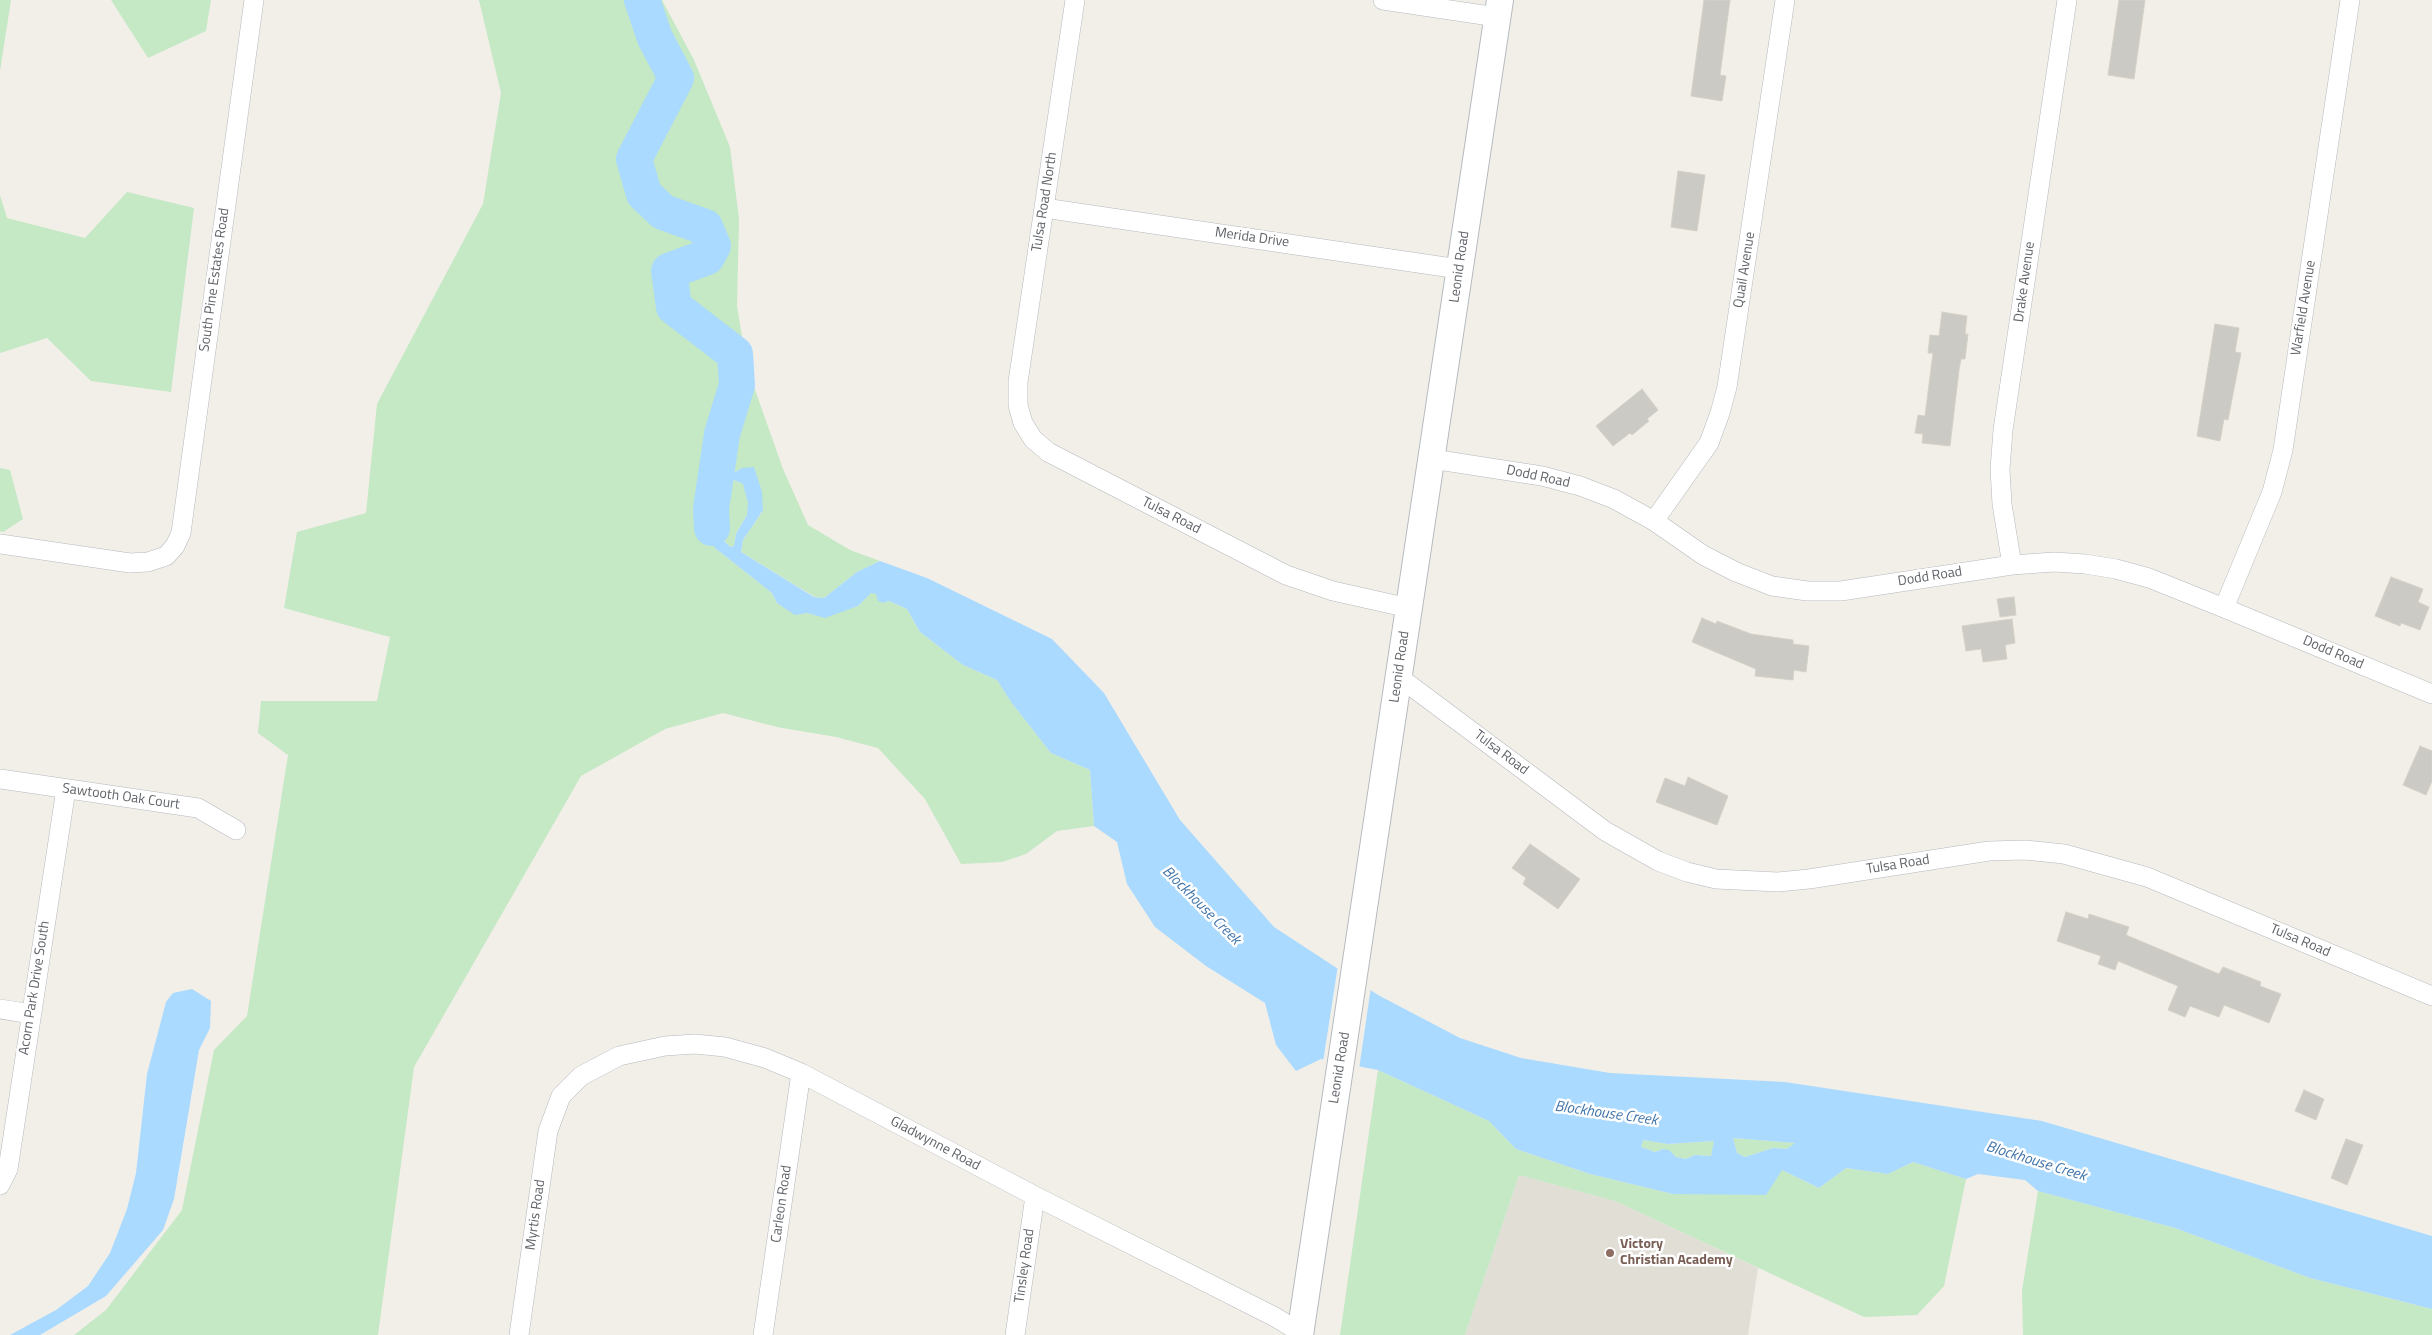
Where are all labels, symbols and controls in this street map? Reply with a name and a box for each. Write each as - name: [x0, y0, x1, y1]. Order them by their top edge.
- street label: Tulsa Road North: [1029, 151, 1061, 253]
- street label: South Pine Estates Road: [197, 207, 233, 353]
- street label: Merida Drive: [1214, 224, 1290, 252]
- street label: Leonid Road: [1447, 230, 1473, 304]
- street label: Quail Avenue: [1731, 231, 1759, 309]
- street label: Drake Avenue: [2011, 241, 2039, 323]
- street label: Warfield Avenue: [2288, 259, 2320, 357]
- street label: Dodd Road: [1505, 462, 1571, 492]
- street label: Tulsa Road: [1139, 494, 1203, 538]
- street label: Dodd Road: [1897, 564, 1963, 590]
- street label: Leonid Road: [1387, 630, 1413, 704]
- street label: Dodd Road: [2300, 633, 2366, 673]
- street label: Tulsa Road: [1470, 727, 1532, 779]
- street label: Sawtooth Oak Court: [61, 780, 181, 814]
- street label: Tulsa Road: [1865, 852, 1931, 878]
- water label: Blockhouse Creek: [1158, 863, 1244, 949]
- street label: Acorn Park Drive South: [16, 920, 54, 1056]
- street label: Tulsa Road: [2267, 921, 2333, 961]
- street label: Leonid Road: [1326, 1031, 1354, 1105]
- water label: Blockhouse Creek: [1553, 1098, 1659, 1130]
- street label: Gladwynne Road: [887, 1113, 983, 1175]
- water label: Blockhouse Creek: [1984, 1138, 2088, 1186]
- street label: Carleon Road: [768, 1164, 796, 1244]
- street label: Myrtis Road: [523, 1179, 549, 1251]
- street label: Tinsley Road: [1011, 1228, 1039, 1304]
- place label: Victory Christian Academy: [1620, 1237, 1733, 1270]
- marker: Victory Christian Academy: [1604, 1247, 1616, 1259]

